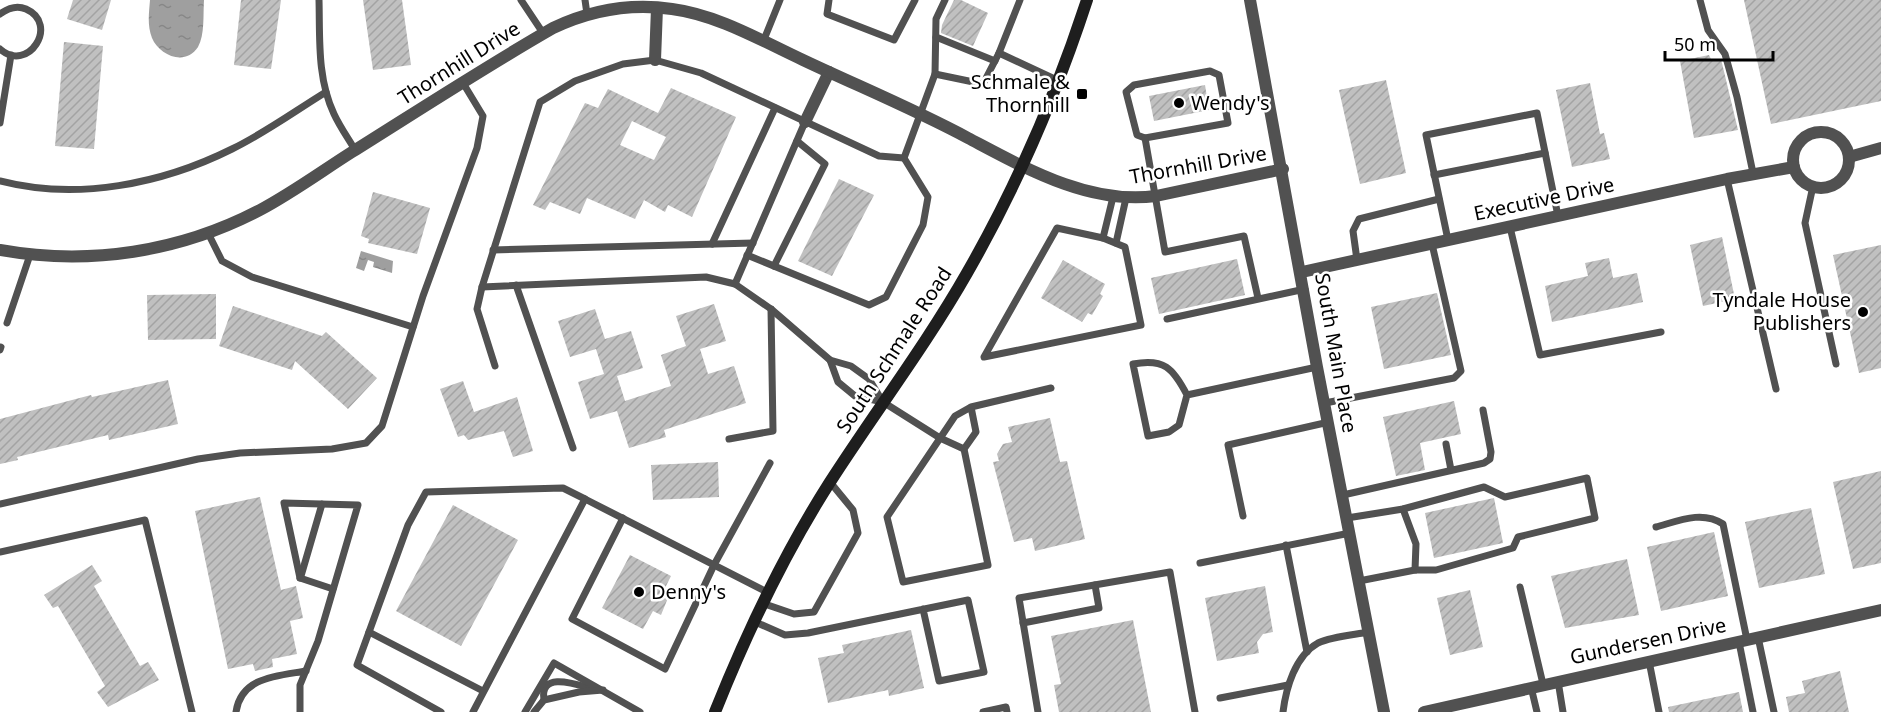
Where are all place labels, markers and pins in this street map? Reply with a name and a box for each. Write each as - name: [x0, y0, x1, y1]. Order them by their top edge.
- place label: Schmale & Thornhill: [971, 68, 1070, 118]
- marker: Schmale & Thornhill: [1075, 87, 1089, 101]
- place label: Wendy's: [1191, 89, 1270, 116]
- marker: Wendy's: [1172, 96, 1186, 110]
- place label: Tyndale House Publishers: [1712, 286, 1851, 336]
- marker: Tyndale House Publishers: [1856, 305, 1870, 319]
- place label: Denny's: [651, 578, 726, 605]
- marker: Denny's: [632, 585, 646, 599]

